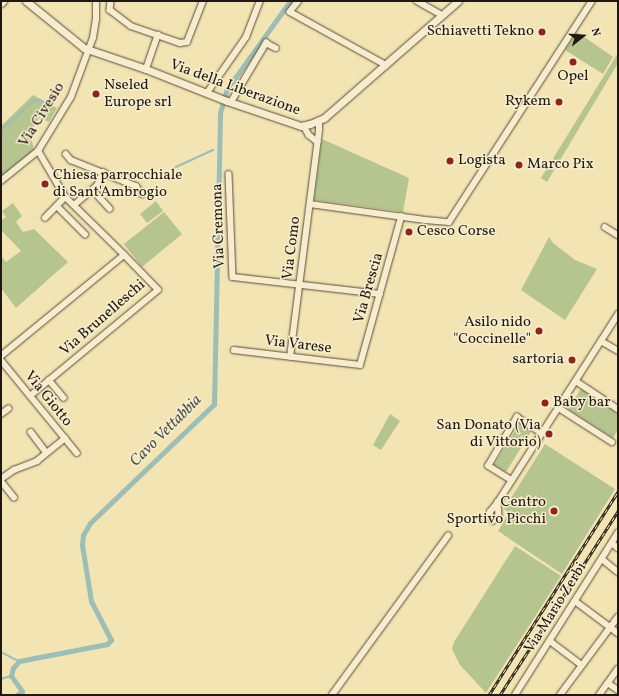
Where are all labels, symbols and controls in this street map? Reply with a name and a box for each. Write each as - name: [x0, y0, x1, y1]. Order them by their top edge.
- north arrow: [563, 16, 603, 56]
- place label: Schiavetti Tekno: [426, 23, 534, 41]
- text: N: [587, 26, 603, 38]
- marker: Schiavetti Tekno: [537, 27, 547, 37]
- street label: Via della Liberazione: [167, 56, 303, 120]
- marker: Opel: [568, 57, 578, 67]
- place label: Opel: [557, 68, 589, 86]
- place label: Nseled Europe srl: [104, 76, 172, 111]
- street label: Via Civesio: [15, 79, 69, 151]
- marker: Nseled Europe srl: [91, 89, 101, 99]
- place label: Rykem: [505, 93, 551, 111]
- marker: Rykem: [554, 97, 564, 107]
- place label: Logista: [458, 152, 506, 170]
- marker: Logista: [445, 156, 455, 166]
- place label: Marco Pix: [527, 156, 593, 174]
- marker: Marco Pix: [514, 160, 524, 170]
- place label: Chiesa parrocchiale di Sant'Ambrogio: [53, 166, 182, 201]
- marker: Chiesa parrocchiale di Sant'Ambrogio: [40, 179, 50, 189]
- street label: Via Cremona: [209, 183, 229, 269]
- street label: Via Como: [279, 215, 305, 281]
- place label: Cesco Corse: [417, 223, 496, 241]
- marker: Cesco Corse: [404, 227, 414, 237]
- street label: Via Brescia: [350, 251, 388, 325]
- street label: Via Brunelleschi: [57, 276, 149, 360]
- place label: Asilo nido "Coccinelle": [453, 313, 531, 348]
- marker: Asilo nido "Coccinelle": [534, 326, 544, 336]
- street label: Via Varese: [263, 332, 333, 358]
- place label: sartoria: [512, 351, 564, 369]
- marker: sartoria: [567, 355, 577, 365]
- street label: Via Giotto: [20, 368, 76, 430]
- water label: Cavo Vettabbia: [126, 391, 206, 471]
- place label: Baby bar: [553, 394, 611, 412]
- marker: Baby bar: [540, 398, 550, 408]
- place label: San Donato (Via di Vittorio): [436, 416, 541, 451]
- marker: San Donato (Via di Vittorio): [544, 429, 554, 439]
- place label: Centro Sportivo Picchi: [447, 493, 546, 528]
- marker: Centro Sportivo Picchi: [549, 506, 559, 516]
- street label: Via Mario Zerbi: [521, 559, 591, 657]

